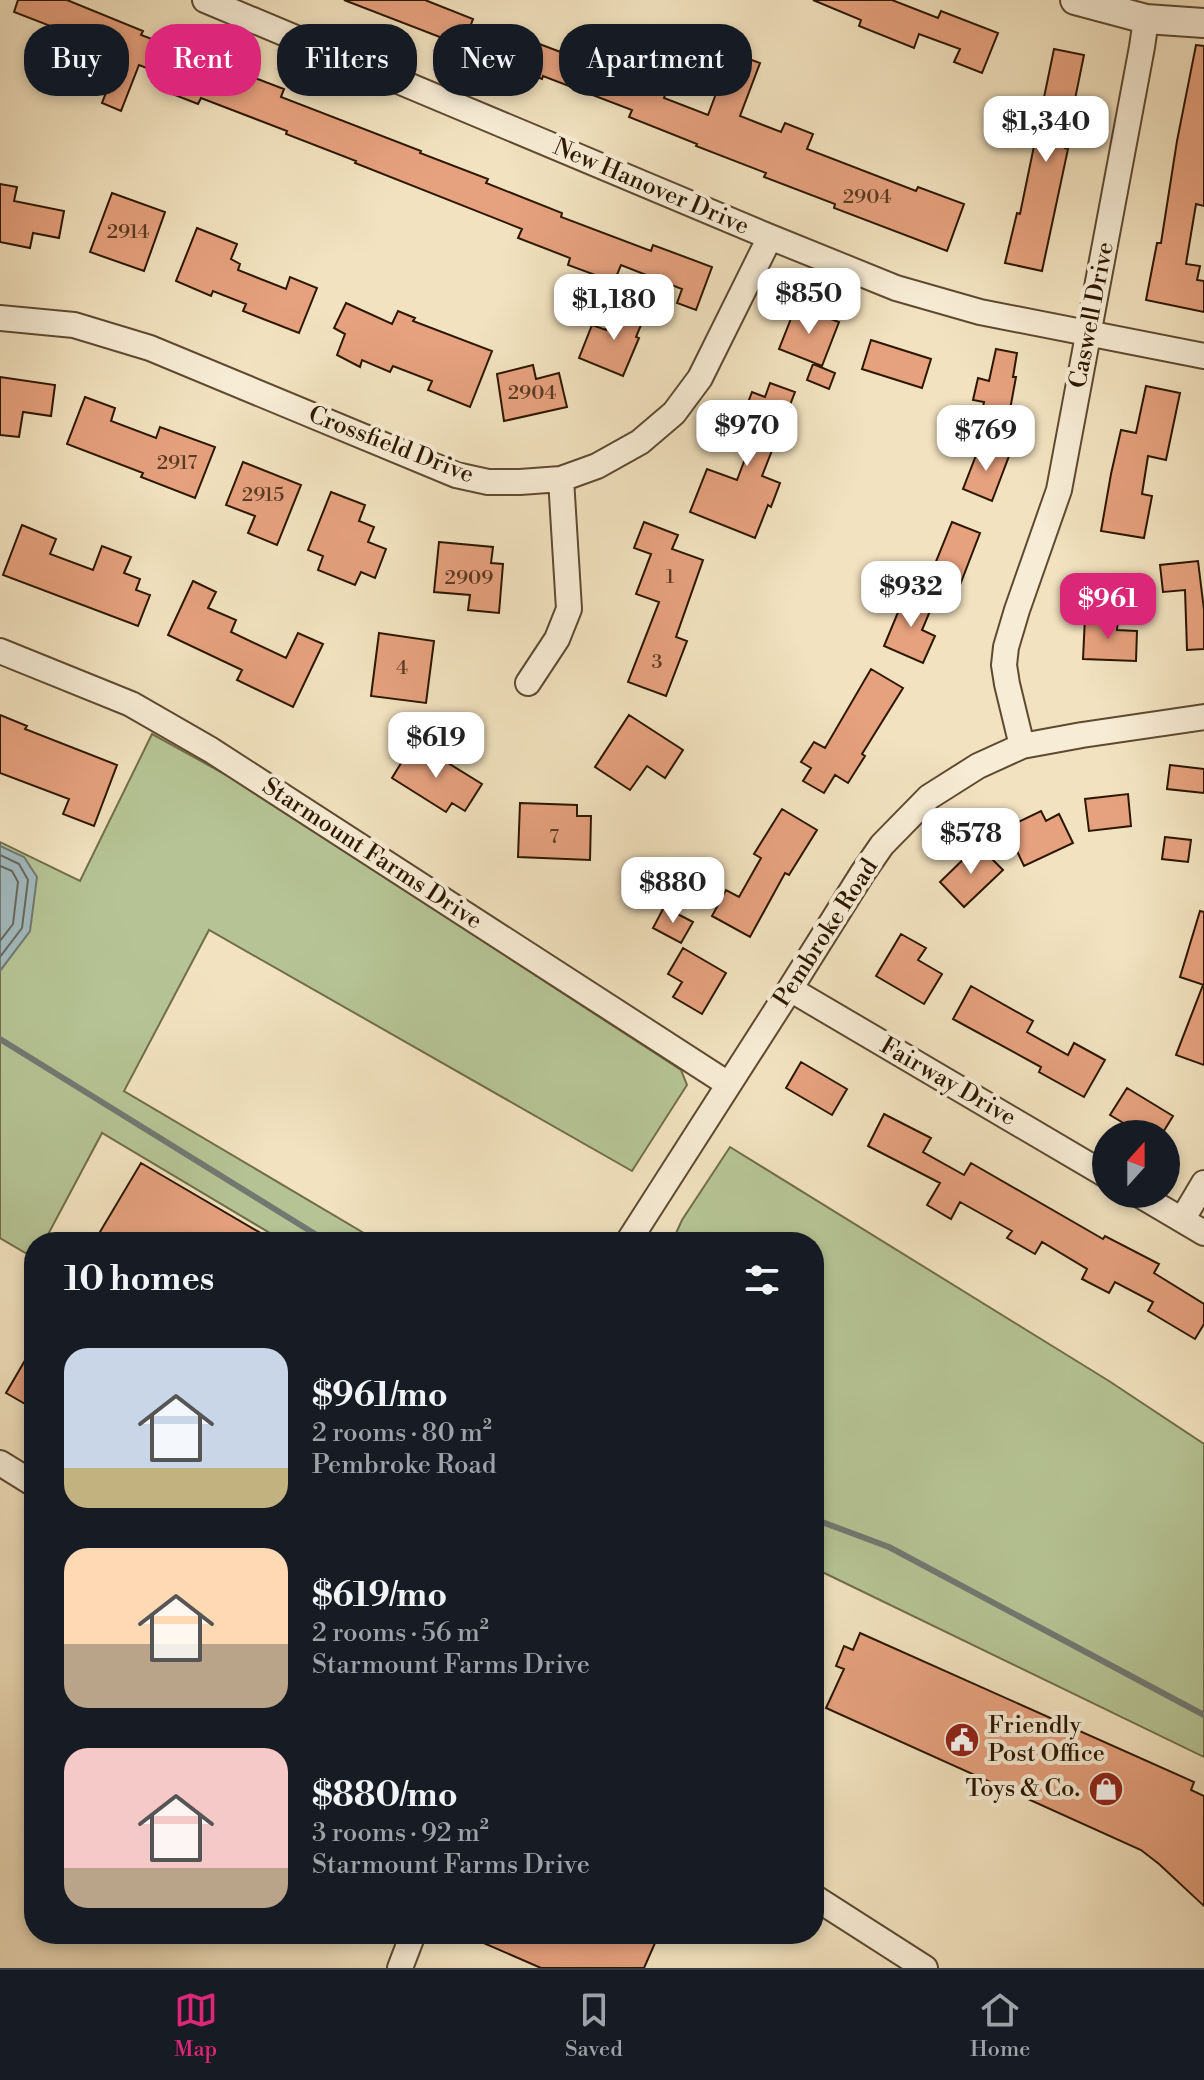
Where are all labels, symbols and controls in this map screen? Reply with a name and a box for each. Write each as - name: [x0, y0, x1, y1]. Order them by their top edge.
- chip: Buy: [24, 24, 129, 96]
- chip: Rent: [145, 24, 261, 96]
- chip: Filters: [277, 24, 417, 96]
- chip: New: [433, 24, 543, 96]
- chip: Apartment: [559, 24, 752, 96]
- pin: $1,340: [981, 96, 1111, 164]
- text: $1,340: [1002, 106, 1090, 138]
- street label: New Hanover Drive: [549, 132, 753, 242]
- house number: 2904: [843, 185, 891, 210]
- house number: 2914: [107, 220, 149, 245]
- street label: Caswell Drive: [1063, 239, 1121, 391]
- pin: $850: [762, 268, 856, 336]
- pin: $1,180: [549, 274, 679, 342]
- text: $850: [775, 278, 843, 310]
- text: $1,180: [572, 284, 656, 316]
- house number: 2904: [508, 381, 556, 406]
- street label: Crossfield Drive: [304, 400, 478, 490]
- pin: $970: [700, 400, 794, 468]
- pin: $769: [939, 405, 1033, 473]
- text: $970: [714, 410, 780, 442]
- text: $769: [955, 415, 1017, 447]
- house number: 2917: [157, 451, 197, 476]
- house number: 2915: [242, 483, 284, 508]
- pin: $932: [864, 561, 958, 629]
- house number: 1: [666, 565, 675, 590]
- house number: 2909: [445, 566, 493, 591]
- text: $932: [879, 571, 943, 603]
- pin: $961: [1061, 573, 1155, 641]
- text: $961: [1078, 583, 1138, 615]
- house number: 3: [651, 650, 663, 675]
- house number: 4: [396, 656, 408, 681]
- pin: $619: [389, 712, 483, 780]
- text: $619: [406, 722, 466, 754]
- street label: Starmount Farms Drive: [256, 772, 488, 936]
- pin: $578: [924, 808, 1018, 876]
- text: $578: [940, 818, 1002, 850]
- house number: 7: [549, 825, 559, 850]
- street label: Pembroke Road: [767, 853, 885, 1013]
- pin: $880: [626, 857, 720, 925]
- text: $880: [639, 867, 707, 899]
- street label: Fairway Drive: [875, 1031, 1021, 1133]
- north arrow: [1092, 1120, 1180, 1208]
- map controls: [1092, 1120, 1180, 1208]
- icon: filters: [740, 1258, 784, 1302]
- text: 10 homes: [64, 1259, 214, 1301]
- text: $961/mo: [312, 1375, 448, 1417]
- icon: home: [128, 1380, 224, 1476]
- text: 2 rooms · 80 m²: [312, 1417, 492, 1449]
- text: Pembroke Road: [312, 1449, 497, 1481]
- text: $619/mo: [312, 1575, 447, 1617]
- icon: home: [128, 1580, 224, 1676]
- text: 2 rooms · 56 m²: [312, 1617, 489, 1649]
- text: Starmount Farms Drive: [312, 1649, 590, 1681]
- place label: Friendly Post Office: [988, 1711, 1105, 1769]
- public building icon: Friendly Post Office: [943, 1721, 981, 1759]
- shop icon: Toys & Co.: [1087, 1770, 1125, 1808]
- place label: Toys & Co.: [965, 1774, 1080, 1804]
- text: $880/mo: [312, 1775, 458, 1817]
- icon: home: [128, 1780, 224, 1876]
- text: 3 rooms · 92 m²: [312, 1817, 489, 1849]
- text: Starmount Farms Drive: [312, 1849, 590, 1881]
- tab: Map: [174, 1988, 218, 2063]
- tab: Saved: [565, 1988, 623, 2063]
- tab: Home: [970, 1988, 1030, 2063]

